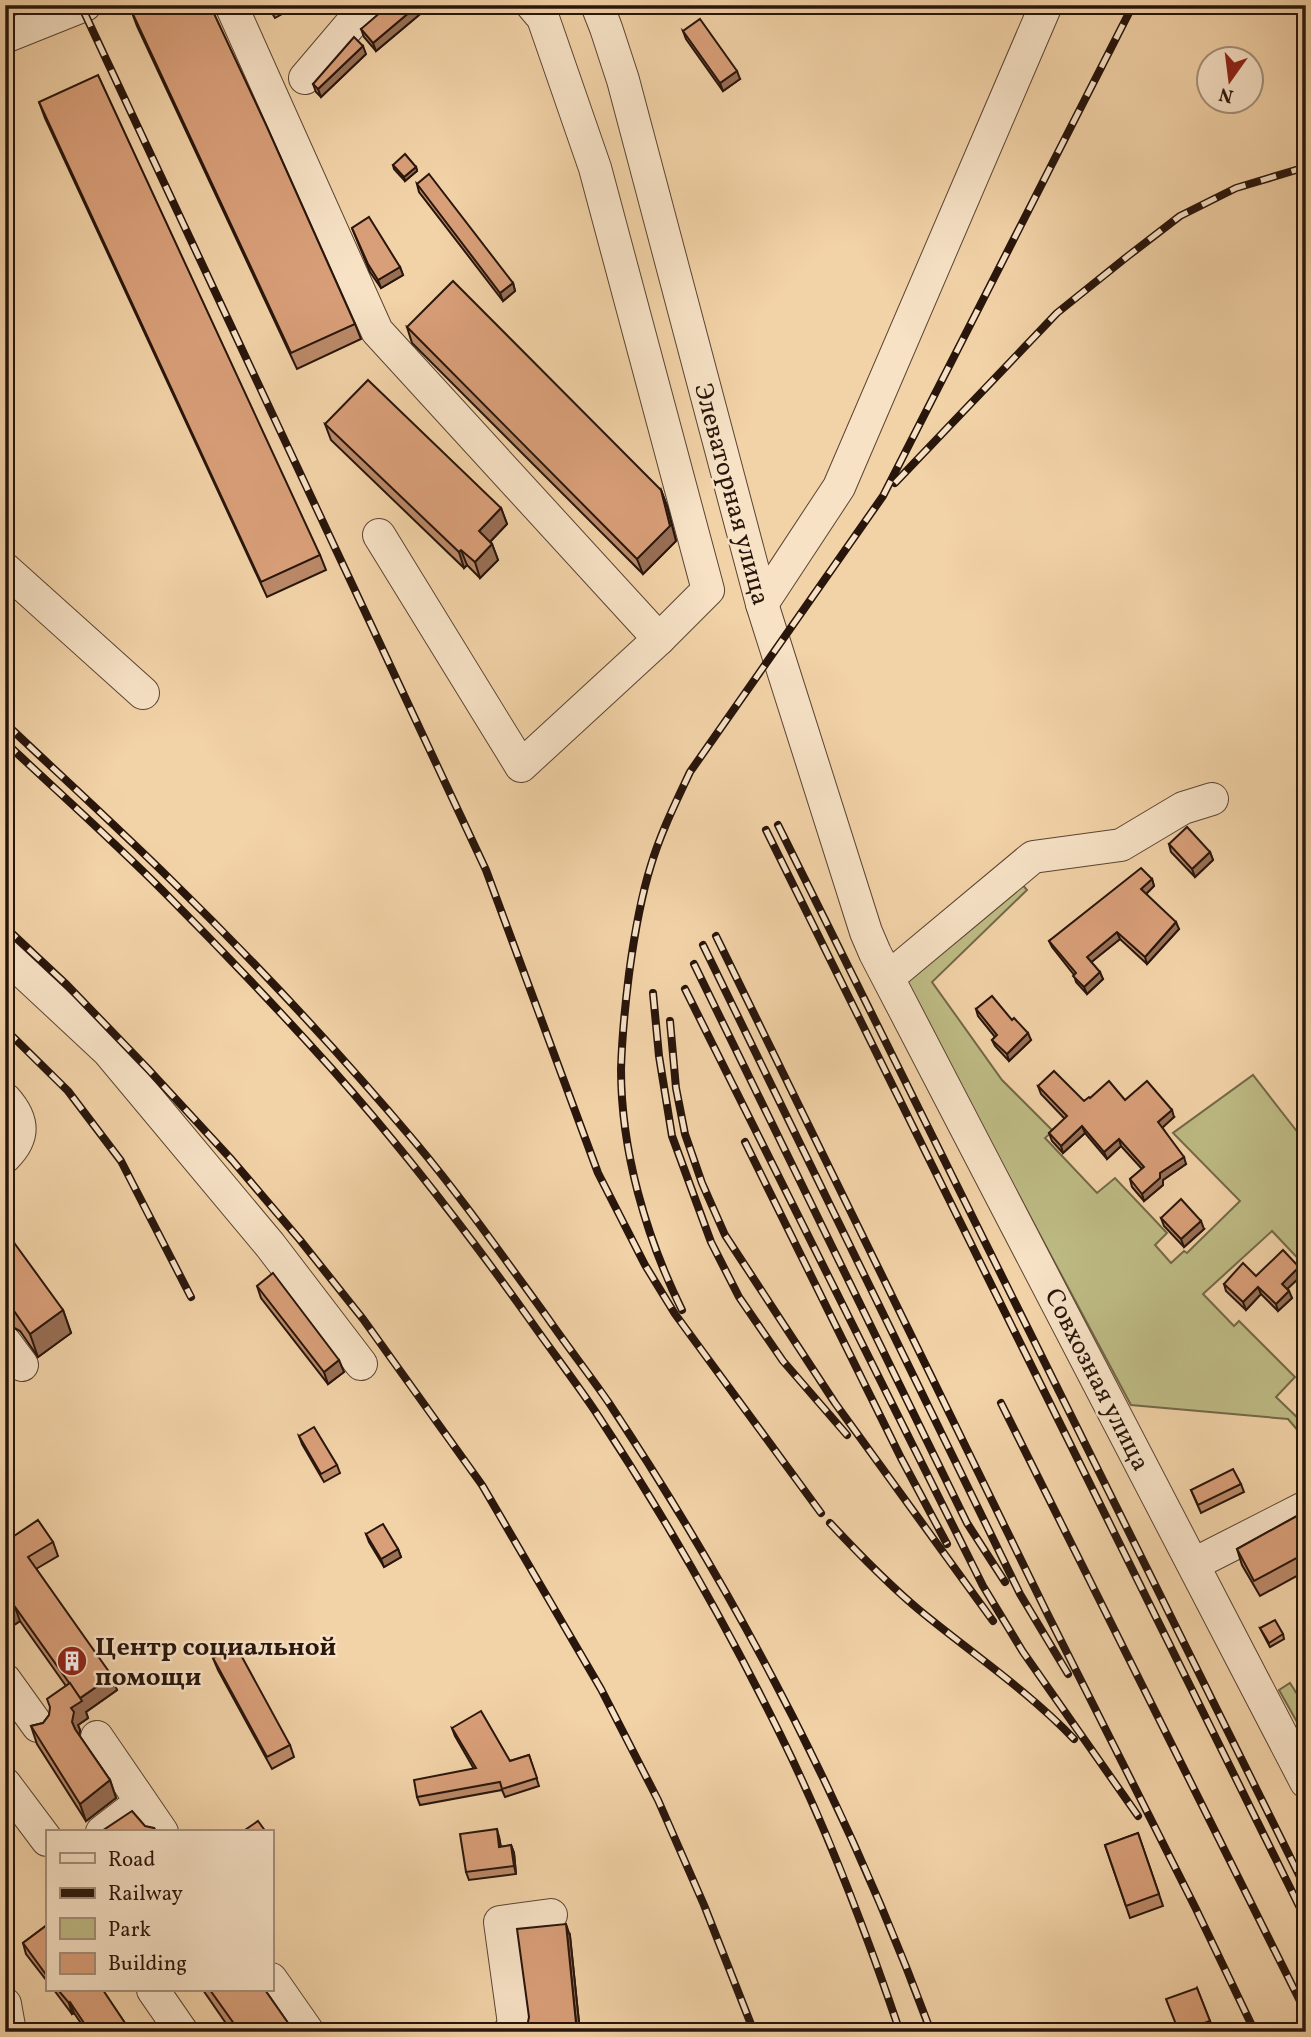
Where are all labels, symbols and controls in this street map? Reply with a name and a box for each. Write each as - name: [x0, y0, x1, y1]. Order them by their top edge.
- north arrow: [1196, 46, 1266, 116]
- text: N: [1216, 80, 1236, 109]
- street label: Элеваторная улица: [684, 380, 778, 609]
- street label: Совхозная улица: [1035, 1282, 1158, 1478]
- place label: Центр социальной помощи: [95, 1630, 336, 1696]
- building icon: Центр социальной помощи: [55, 1644, 89, 1678]
- legend: [46, 1830, 273, 1992]
- text: Road: [108, 1846, 155, 1875]
- text: Railway: [108, 1880, 184, 1909]
- text: Park: [108, 1916, 151, 1945]
- text: Building: [108, 1950, 187, 1979]

